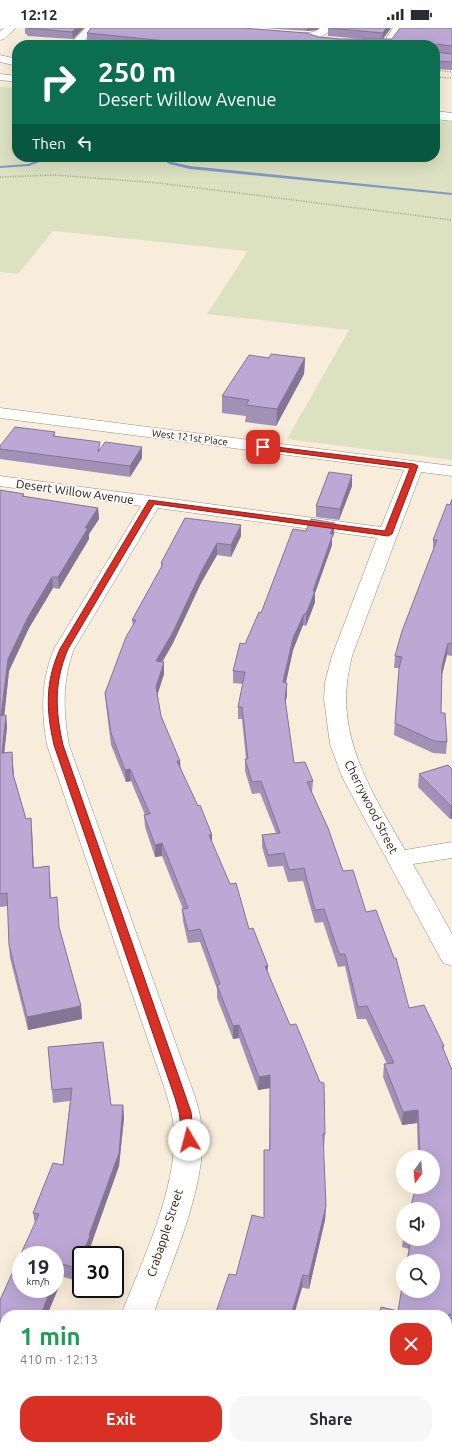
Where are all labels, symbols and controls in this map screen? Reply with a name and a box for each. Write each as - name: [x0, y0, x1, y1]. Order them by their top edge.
- text: 12:12: [20, 6, 58, 23]
- icon: right: [32, 56, 84, 108]
- text: 250 m: [98, 56, 176, 87]
- text: Desert Willow Avenue: [98, 89, 276, 109]
- icon: left: [74, 132, 96, 154]
- text: Then: [32, 135, 66, 152]
- street label: West 121st Place: [151, 427, 229, 448]
- pin: [246, 430, 280, 464]
- icon: arrive: [252, 436, 274, 458]
- street label: Desert Willow Avenue: [15, 477, 135, 506]
- street label: Cherrywood Street: [342, 758, 401, 856]
- position arrow: [168, 1119, 210, 1161]
- north arrow: [396, 1150, 440, 1194]
- map controls: [396, 1150, 440, 1298]
- street label: Crabapple Street: [144, 1187, 185, 1278]
- button: sound: [396, 1202, 440, 1246]
- speed limit sign: 30: [72, 1246, 124, 1298]
- button: search: [396, 1254, 440, 1298]
- text: 19: [27, 1255, 49, 1278]
- text: km/h: [26, 1276, 50, 1287]
- text: 1 min: [20, 1323, 81, 1350]
- button: close: [390, 1323, 432, 1365]
- text: 410 m · 12:13: [20, 1352, 98, 1366]
- button: Exit: [20, 1396, 222, 1442]
- button: Share: [230, 1396, 432, 1442]

